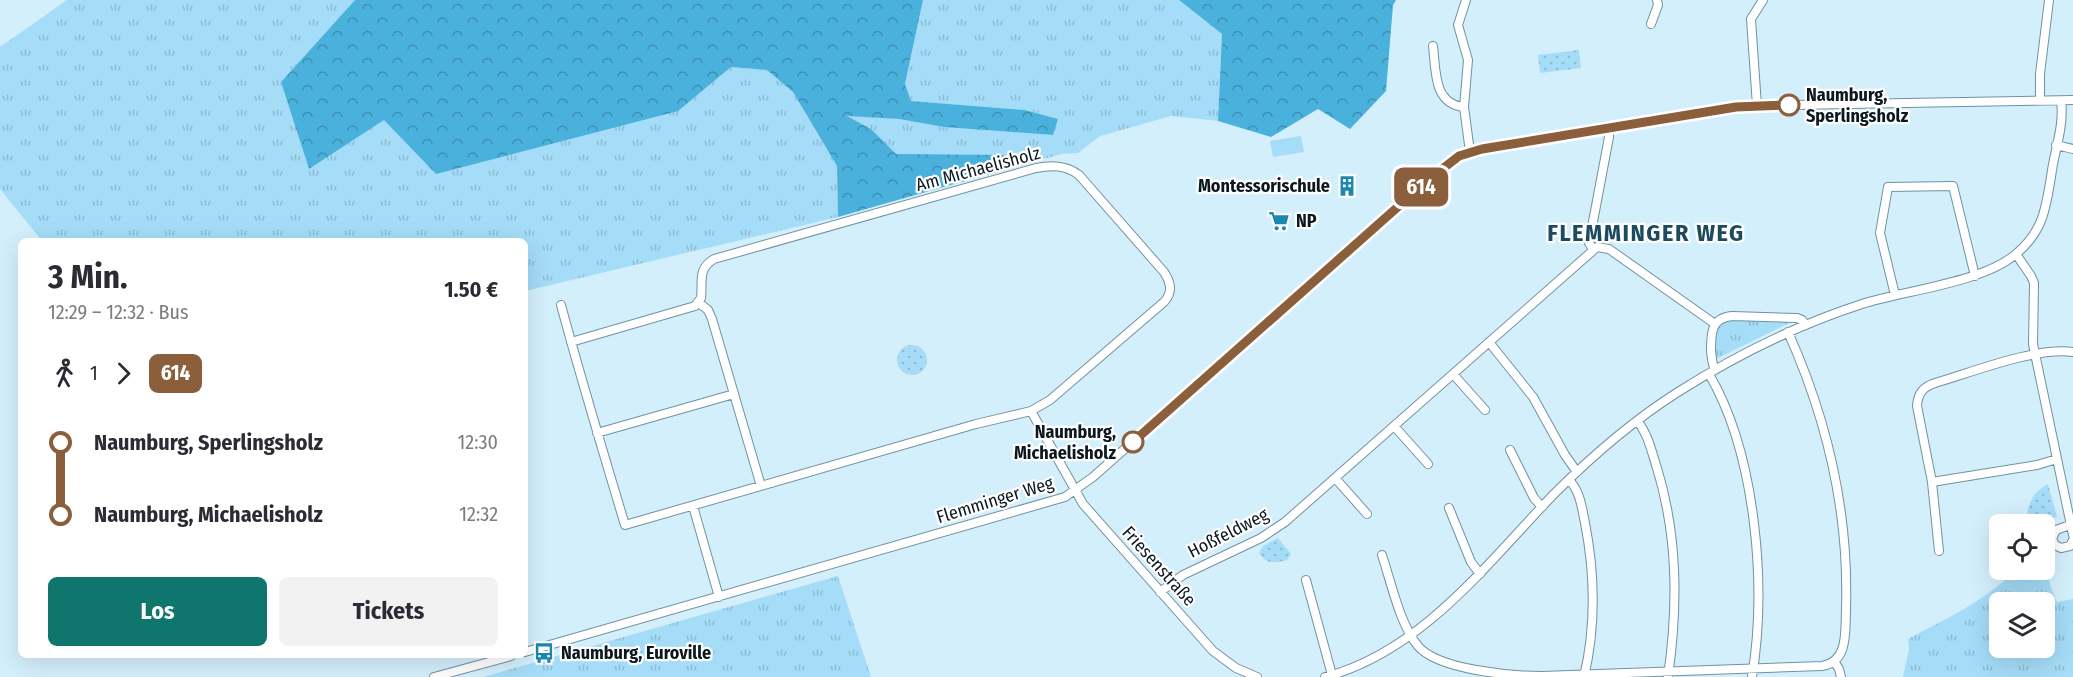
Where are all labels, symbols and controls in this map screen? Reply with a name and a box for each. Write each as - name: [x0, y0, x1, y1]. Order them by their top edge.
- place label: Naumburg, Sperlingsholz: [1806, 84, 1909, 127]
- marker: Naumburg, Sperlingsholz: [1778, 94, 1800, 116]
- street label: Am Michaelisholz: [913, 142, 1043, 196]
- line badge: 614: [1386, 168, 1456, 207]
- building icon: Montessorischule: [1335, 174, 1359, 198]
- text: 614: [1406, 174, 1436, 200]
- place label: Montessorischule: [1198, 175, 1330, 197]
- supermarket icon: NP: [1267, 209, 1291, 233]
- place label: NP: [1296, 210, 1317, 232]
- district label: FLEMMINGER WEG: [1547, 219, 1745, 247]
- text: 3 Min.: [48, 257, 128, 297]
- text: 1.50 €: [444, 276, 498, 303]
- text: 12:29 – 12:32 · Bus: [48, 300, 188, 324]
- icon: walk: [48, 357, 81, 390]
- icon: forward: [107, 357, 140, 390]
- text: 614: [161, 360, 190, 386]
- text: 1: [90, 361, 98, 385]
- place label: Naumburg, Michaelisholz: [1014, 421, 1116, 464]
- text: Naumburg, Sperlingsholz: [94, 429, 323, 456]
- text: 12:30: [458, 430, 498, 454]
- marker: Naumburg, Michaelisholz: [1122, 431, 1144, 453]
- street label: Flemminger Weg: [934, 472, 1057, 528]
- text: Naumburg, Michaelisholz: [94, 501, 323, 528]
- text: 12:32: [459, 502, 498, 526]
- street label: Hoßfeldweg: [1184, 503, 1272, 563]
- map controls: [1989, 514, 2055, 658]
- button: locate: [1989, 514, 2055, 580]
- street label: Friesenstraße: [1117, 522, 1201, 610]
- button: Los: [48, 577, 267, 646]
- button: Tickets: [279, 577, 498, 646]
- button: layers: [1989, 592, 2055, 658]
- bus stop icon: Naumburg, Euroville: [532, 641, 556, 665]
- place label: Naumburg, Euroville: [561, 642, 711, 664]

